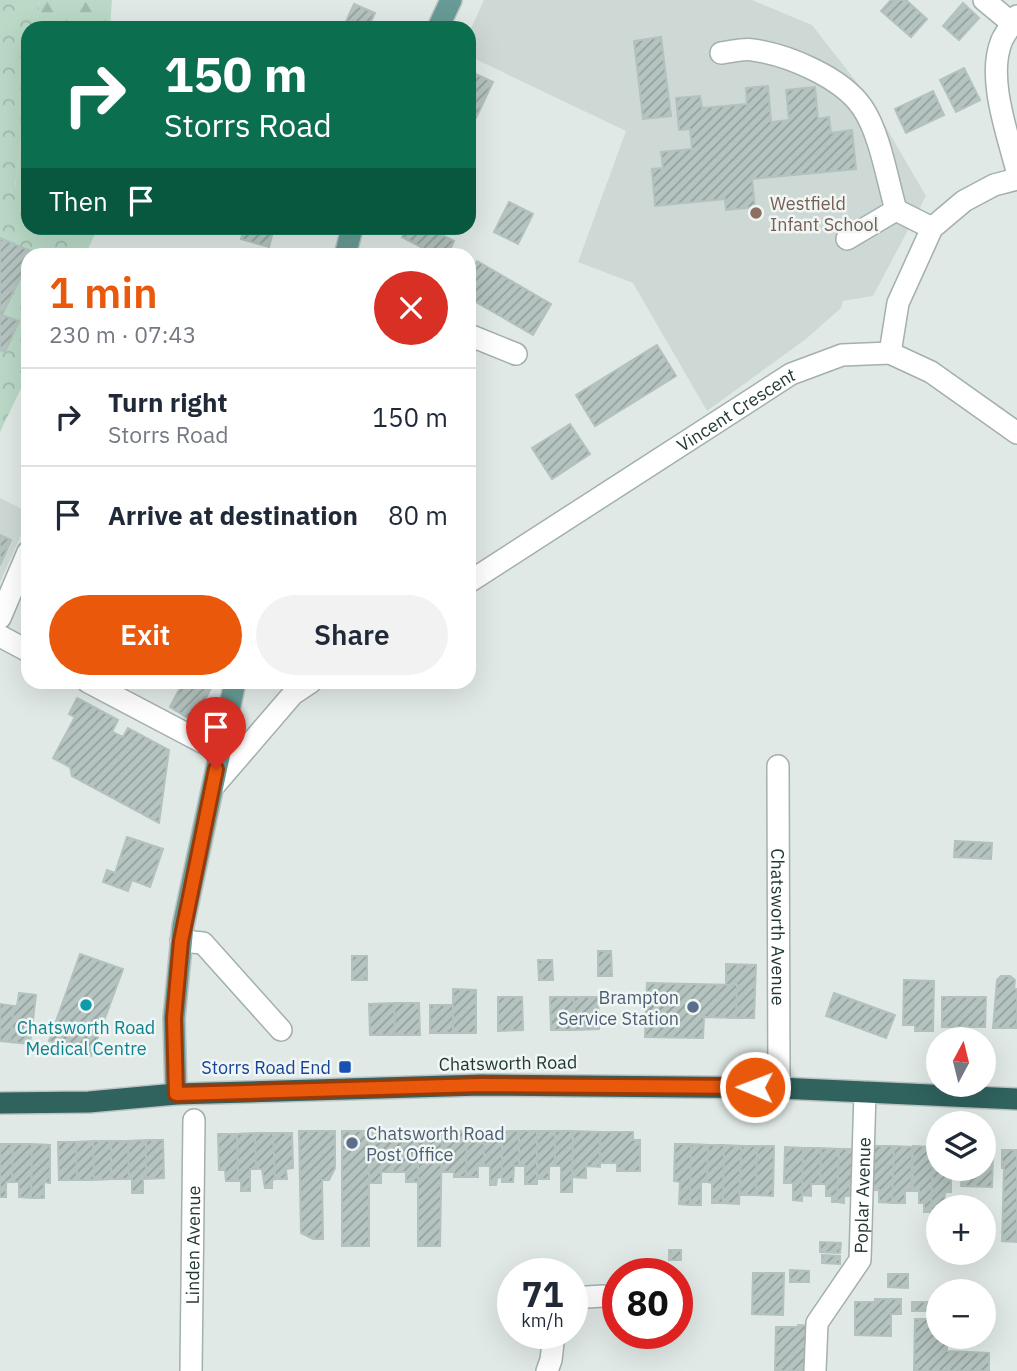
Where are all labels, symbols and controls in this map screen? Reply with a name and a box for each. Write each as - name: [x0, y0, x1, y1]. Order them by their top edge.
- text: 150 m: [164, 42, 308, 105]
- icon: right: [49, 49, 140, 140]
- text: Storrs Road: [164, 104, 332, 146]
- icon: arrive: [122, 182, 160, 220]
- text: Then: [49, 184, 108, 218]
- place label: Westfield Infant School: [770, 192, 879, 236]
- marker: Westfield Infant School: [748, 205, 764, 221]
- text: 1 min: [49, 265, 158, 320]
- button: close: [374, 271, 448, 345]
- text: 230 m · 07:43: [49, 319, 196, 349]
- street label: Vincent Crescent: [672, 362, 798, 456]
- text: Turn right: [108, 385, 227, 419]
- icon: right: [49, 398, 87, 436]
- text: 150 m: [372, 400, 448, 434]
- text: Storrs Road: [108, 419, 229, 449]
- icon: arrive: [49, 496, 87, 534]
- text: Arrive at destination: [108, 498, 358, 532]
- text: 80 m: [388, 498, 448, 532]
- button: Exit: [49, 595, 242, 675]
- button: Share: [256, 595, 448, 675]
- pin: [186, 697, 246, 769]
- icon: arrive: [197, 708, 235, 746]
- street label: Chatsworth Avenue: [767, 848, 790, 1006]
- place label: Brampton Service Station: [558, 986, 679, 1030]
- marker: Chatsworth Road Medical Centre: [78, 997, 94, 1013]
- marker: Brampton Service Station: [685, 999, 701, 1015]
- place label: Chatsworth Road Medical Centre: [17, 1016, 155, 1060]
- north arrow: [926, 1027, 996, 1097]
- map controls: [926, 1027, 996, 1349]
- street label: Chatsworth Road: [439, 1050, 577, 1076]
- position arrow: [718, 1050, 792, 1124]
- place label: Storrs Road End: [201, 1056, 331, 1079]
- marker: Storrs Road End: [337, 1059, 353, 1075]
- button: layers: [926, 1111, 996, 1181]
- place label: Chatsworth Road Post Office: [366, 1122, 505, 1166]
- marker: Chatsworth Road Post Office: [344, 1135, 360, 1151]
- street label: Poplar Avenue: [849, 1137, 875, 1254]
- street label: Linden Avenue: [180, 1185, 205, 1305]
- button: +: [926, 1195, 996, 1265]
- speed limit sign: 80: [602, 1258, 693, 1349]
- text: 71: [521, 1271, 564, 1317]
- button: −: [926, 1279, 996, 1349]
- text: km/h: [521, 1309, 564, 1332]

